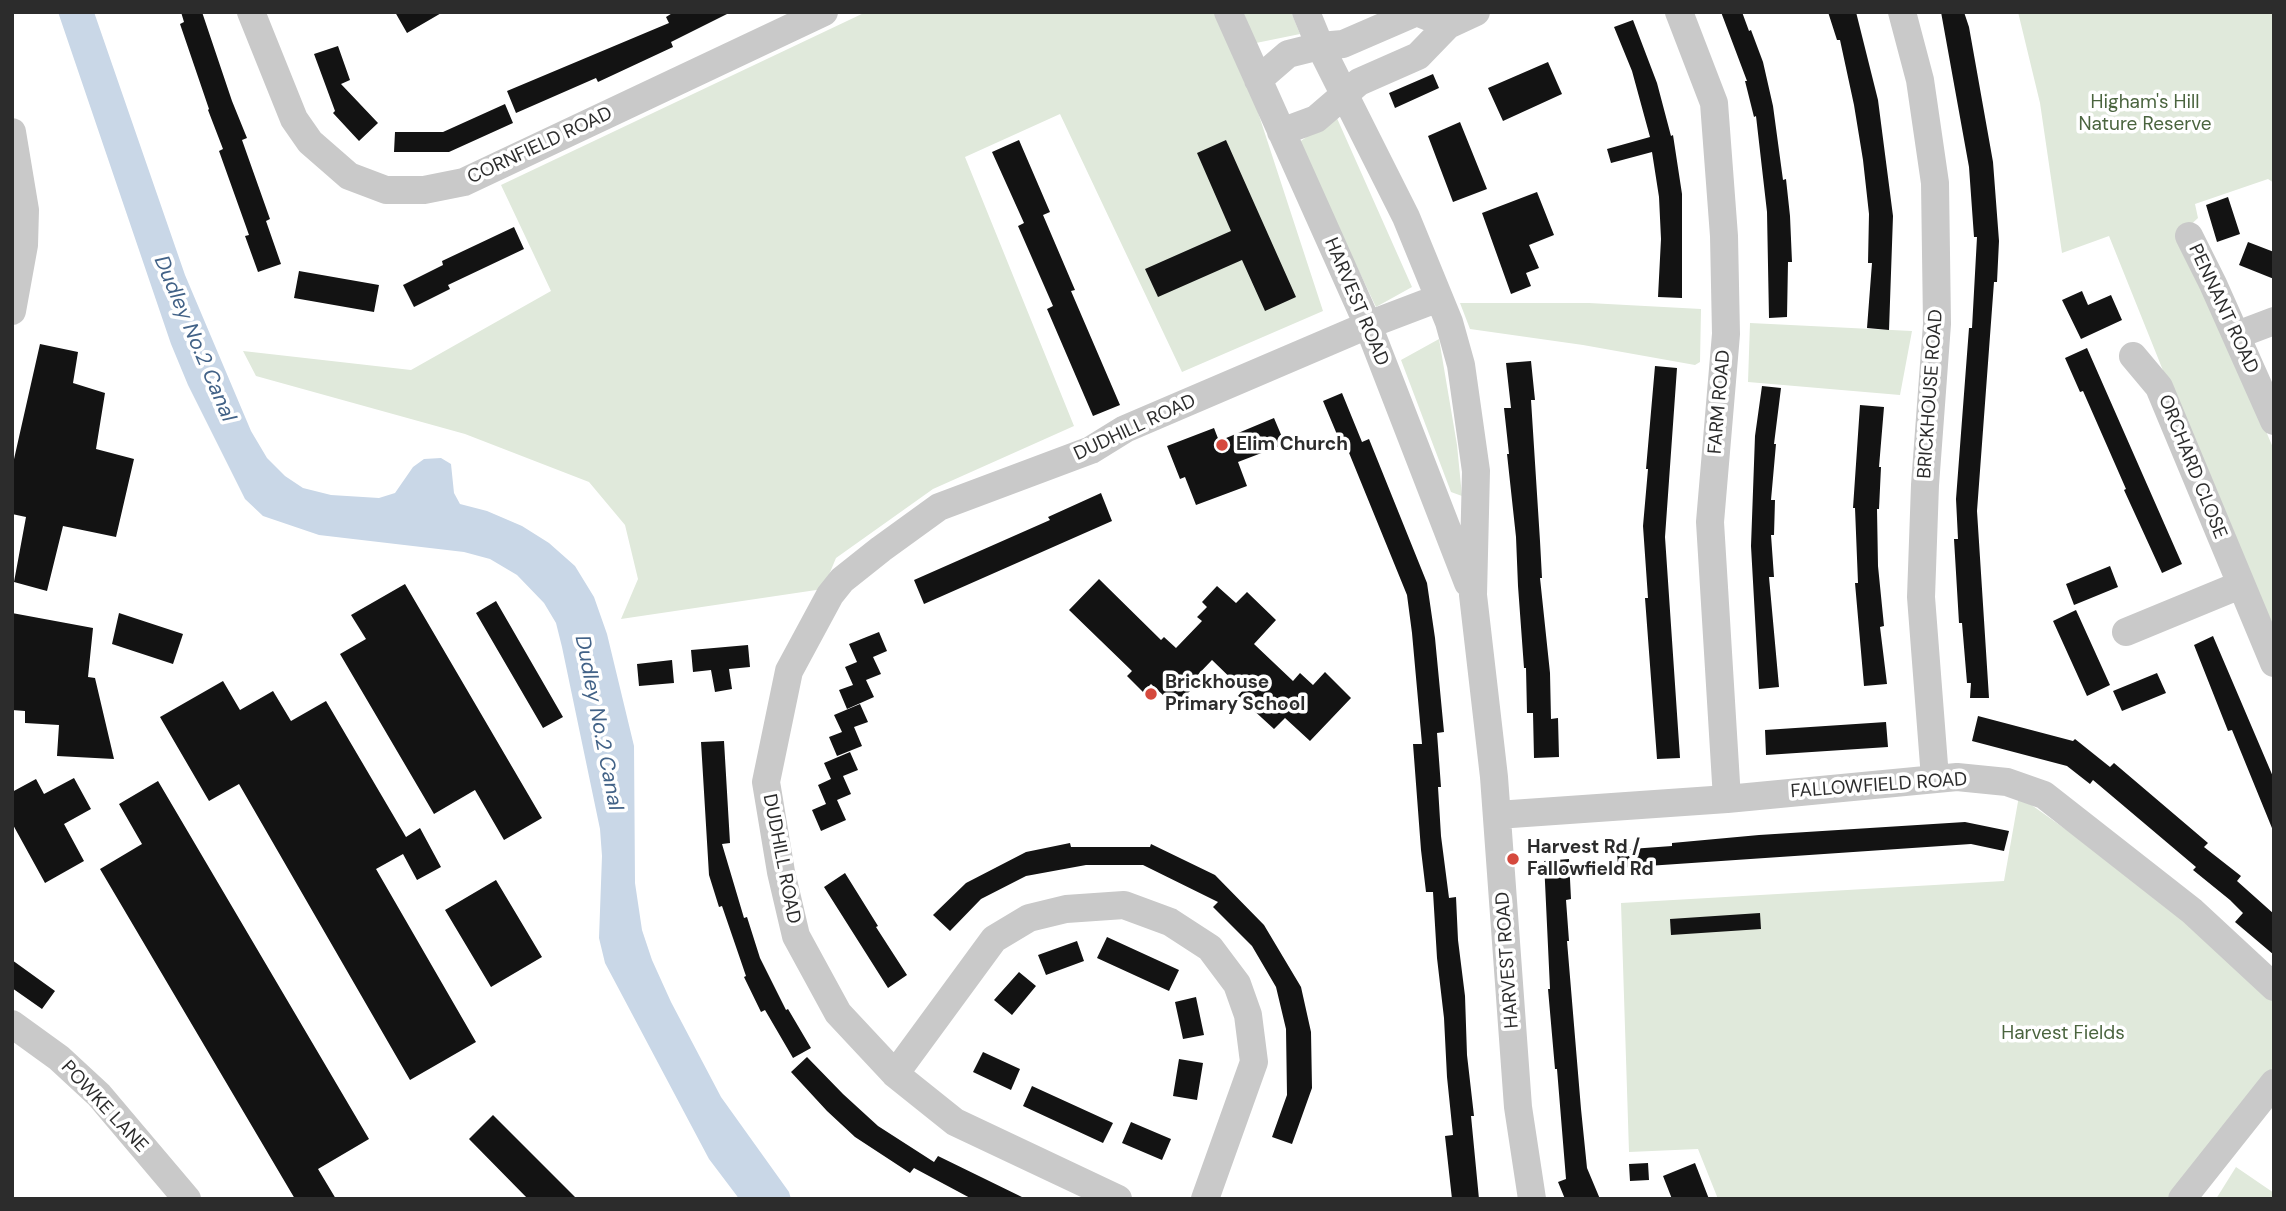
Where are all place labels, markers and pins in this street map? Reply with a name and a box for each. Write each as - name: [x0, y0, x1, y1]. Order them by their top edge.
- place label: Elim Church: [1236, 434, 1348, 456]
- marker: Elim Church: [1214, 437, 1230, 453]
- place label: Brickhouse Primary School: [1165, 672, 1305, 716]
- marker: Brickhouse Primary School: [1143, 686, 1159, 702]
- place label: Harvest Rd / Fallowfield Rd: [1527, 837, 1654, 881]
- marker: Harvest Rd / Fallowfield Rd: [1505, 851, 1521, 867]

